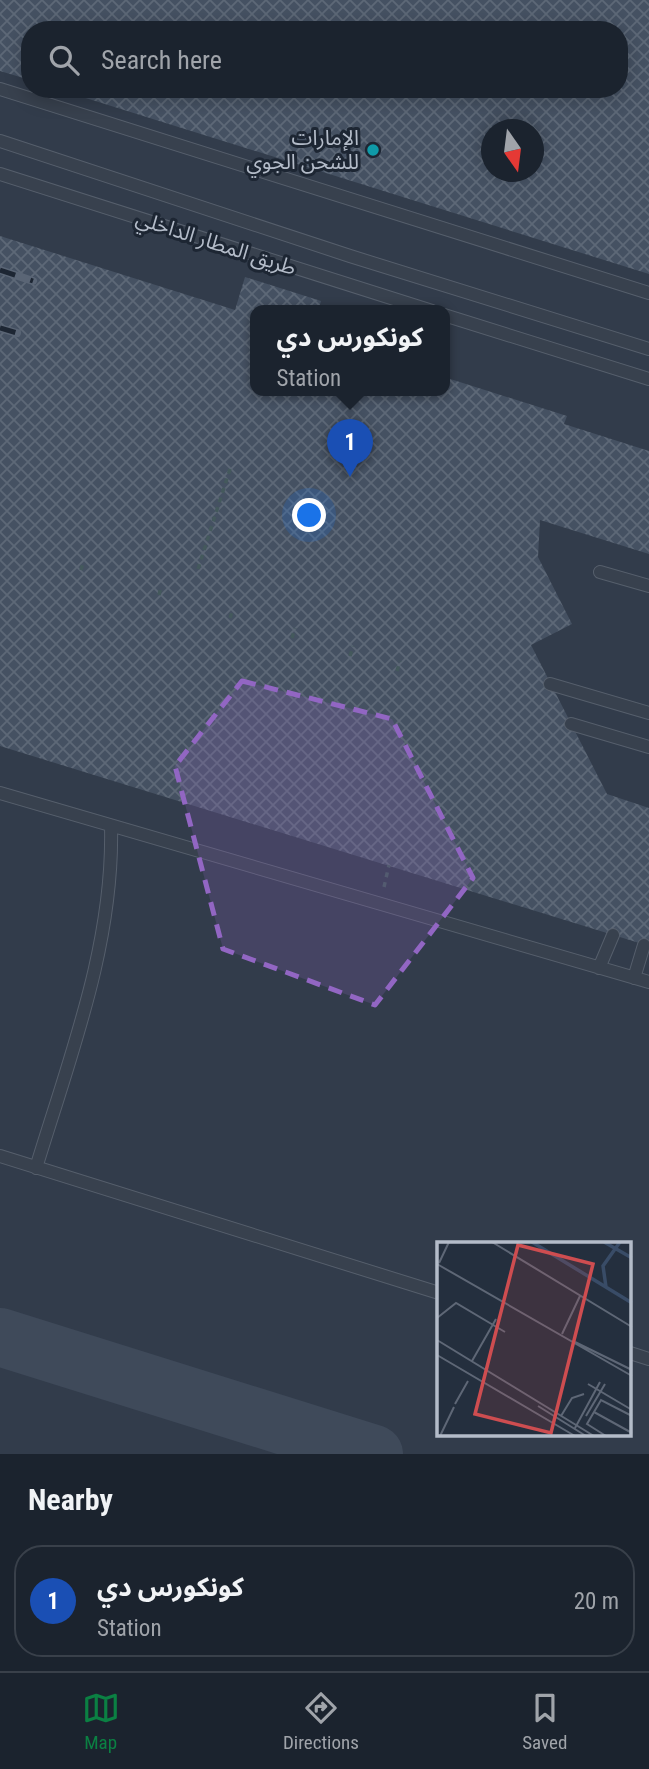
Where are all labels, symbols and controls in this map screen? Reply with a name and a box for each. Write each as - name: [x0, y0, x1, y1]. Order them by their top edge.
- search box: [21, 21, 628, 98]
- icon: search: [45, 41, 83, 79]
- text: Search here: [101, 45, 222, 75]
- north arrow: [481, 119, 544, 182]
- place label: الإمارات للشحن الجوي: [246, 126, 359, 178]
- marker: الإمارات للشحن الجوي: [365, 142, 381, 158]
- street label: طريق المطار الداخلي: [132, 206, 299, 284]
- popup: [250, 305, 450, 396]
- text: كونكورس دي: [277, 322, 423, 352]
- text: Station: [277, 365, 341, 392]
- pin: 1: [327, 419, 373, 477]
- your location: [292, 498, 326, 532]
- inset map: [437, 1242, 632, 1436]
- text: Nearby: [28, 1482, 113, 1517]
- text: كونكورس دي: [97, 1572, 244, 1602]
- text: 1: [47, 1588, 59, 1615]
- text: 20 m: [574, 1588, 619, 1615]
- text: Station: [97, 1615, 162, 1642]
- tab: Map: [82, 1689, 120, 1754]
- tab: Directions: [283, 1689, 359, 1754]
- tab: Saved: [522, 1689, 567, 1754]

